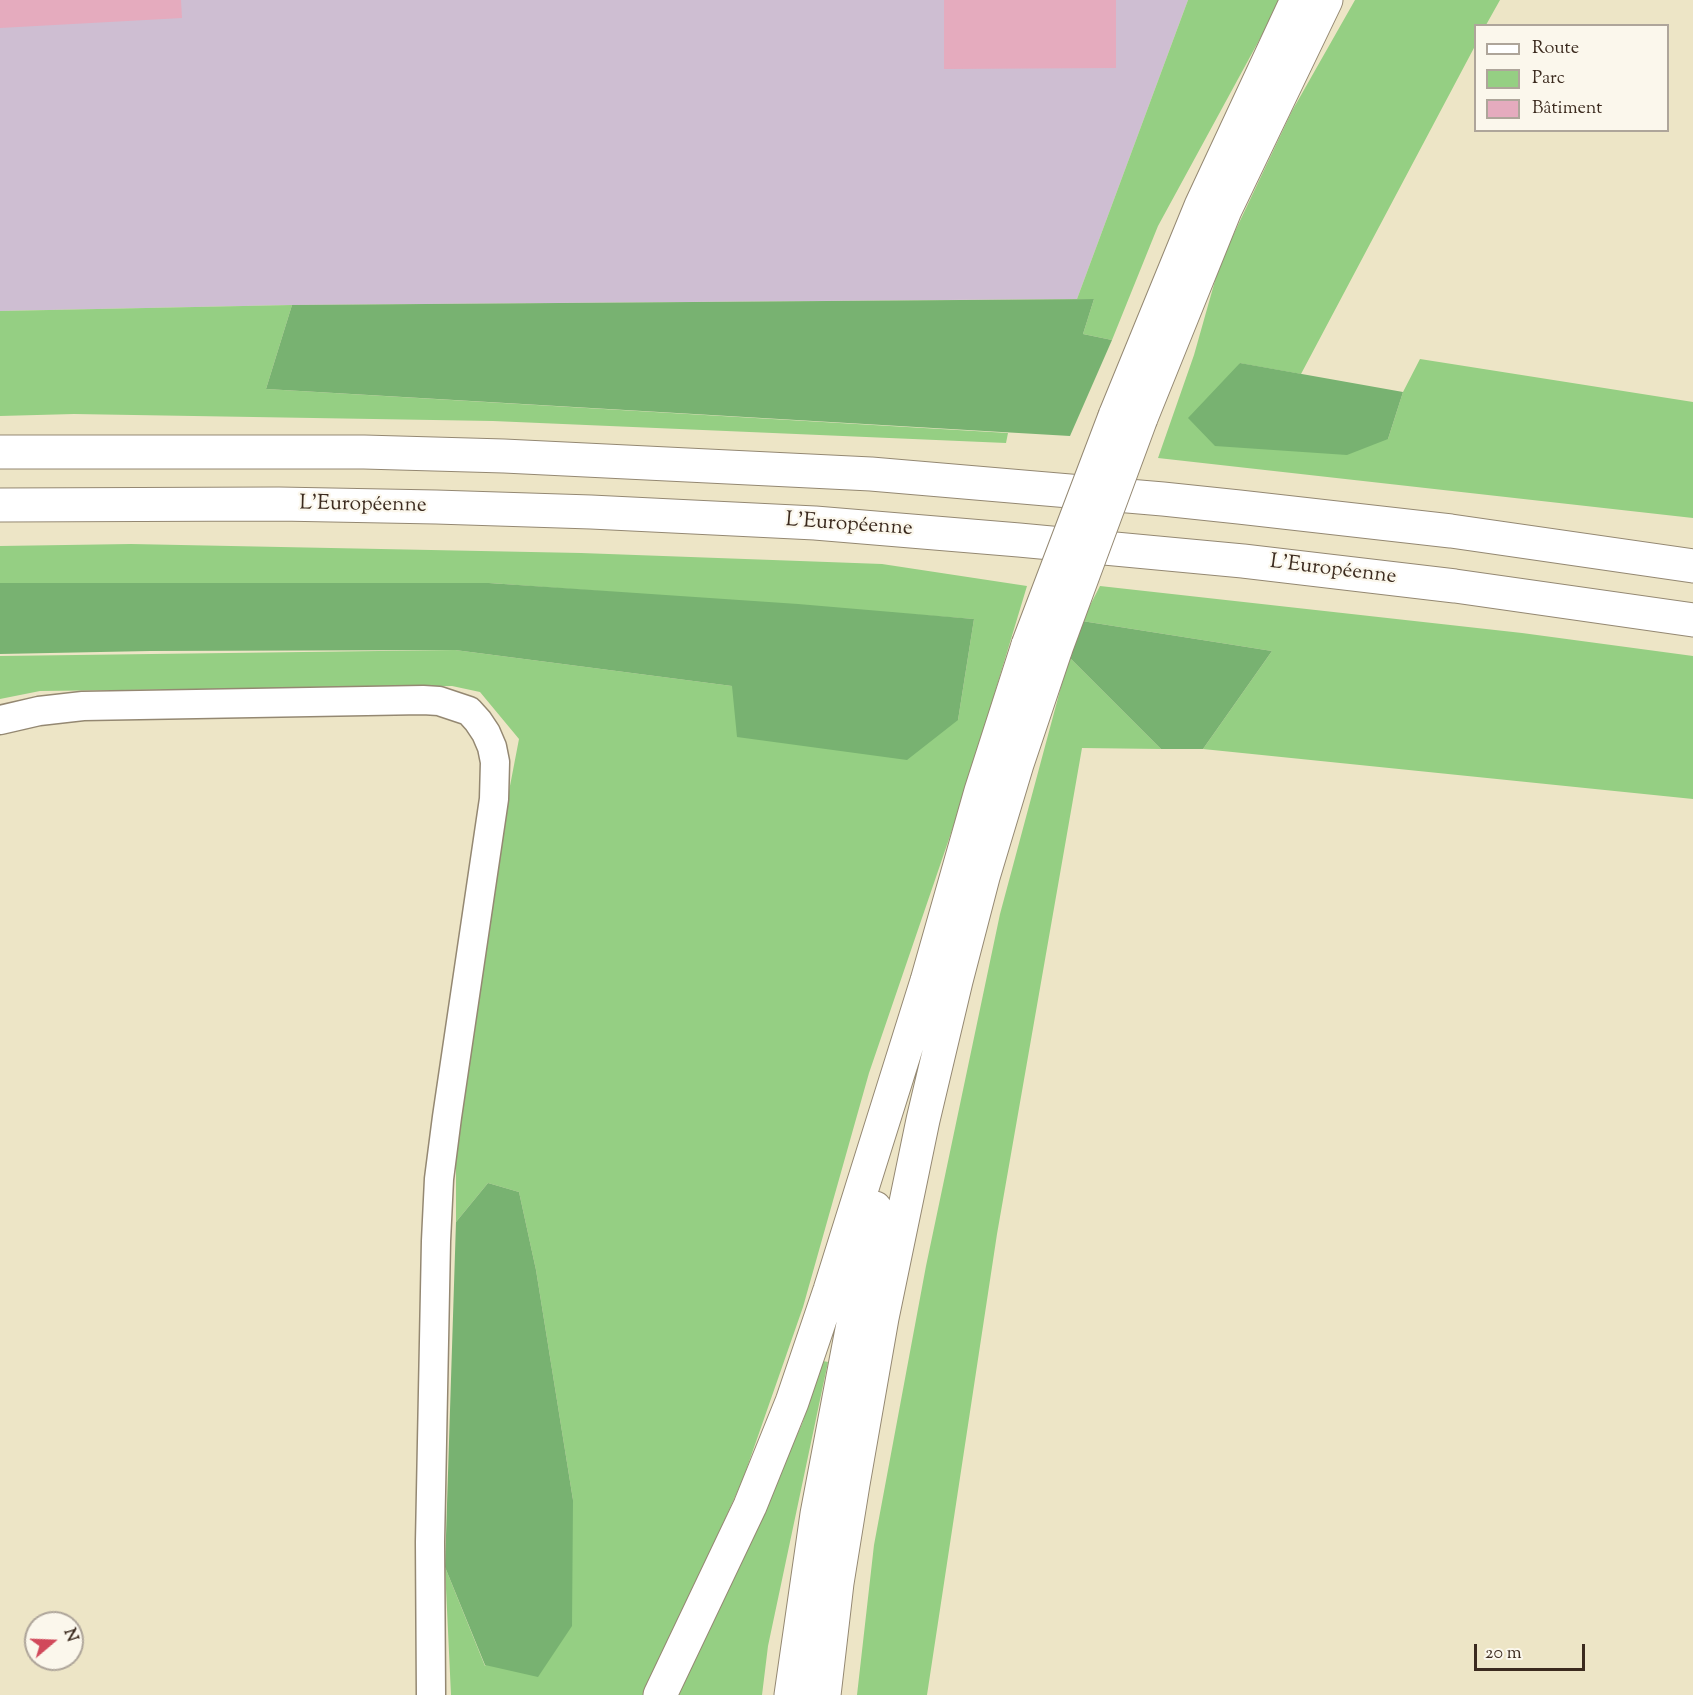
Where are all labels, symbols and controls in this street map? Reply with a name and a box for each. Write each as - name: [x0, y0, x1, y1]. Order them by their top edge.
- legend: [1474, 24, 1669, 132]
- text: Route: [1532, 36, 1579, 62]
- text: Parc: [1532, 66, 1565, 92]
- text: Bâtiment: [1532, 96, 1602, 122]
- street label: L'Européenne: [299, 492, 427, 520]
- street label: L'Européenne: [785, 509, 913, 543]
- street label: L'Européenne: [1268, 551, 1398, 591]
- north arrow: [24, 1611, 84, 1671]
- text: N: [57, 1626, 83, 1645]
- scale bar: [1477, 1632, 1588, 1670]
- text: 20 m: [1485, 1641, 1522, 1667]

